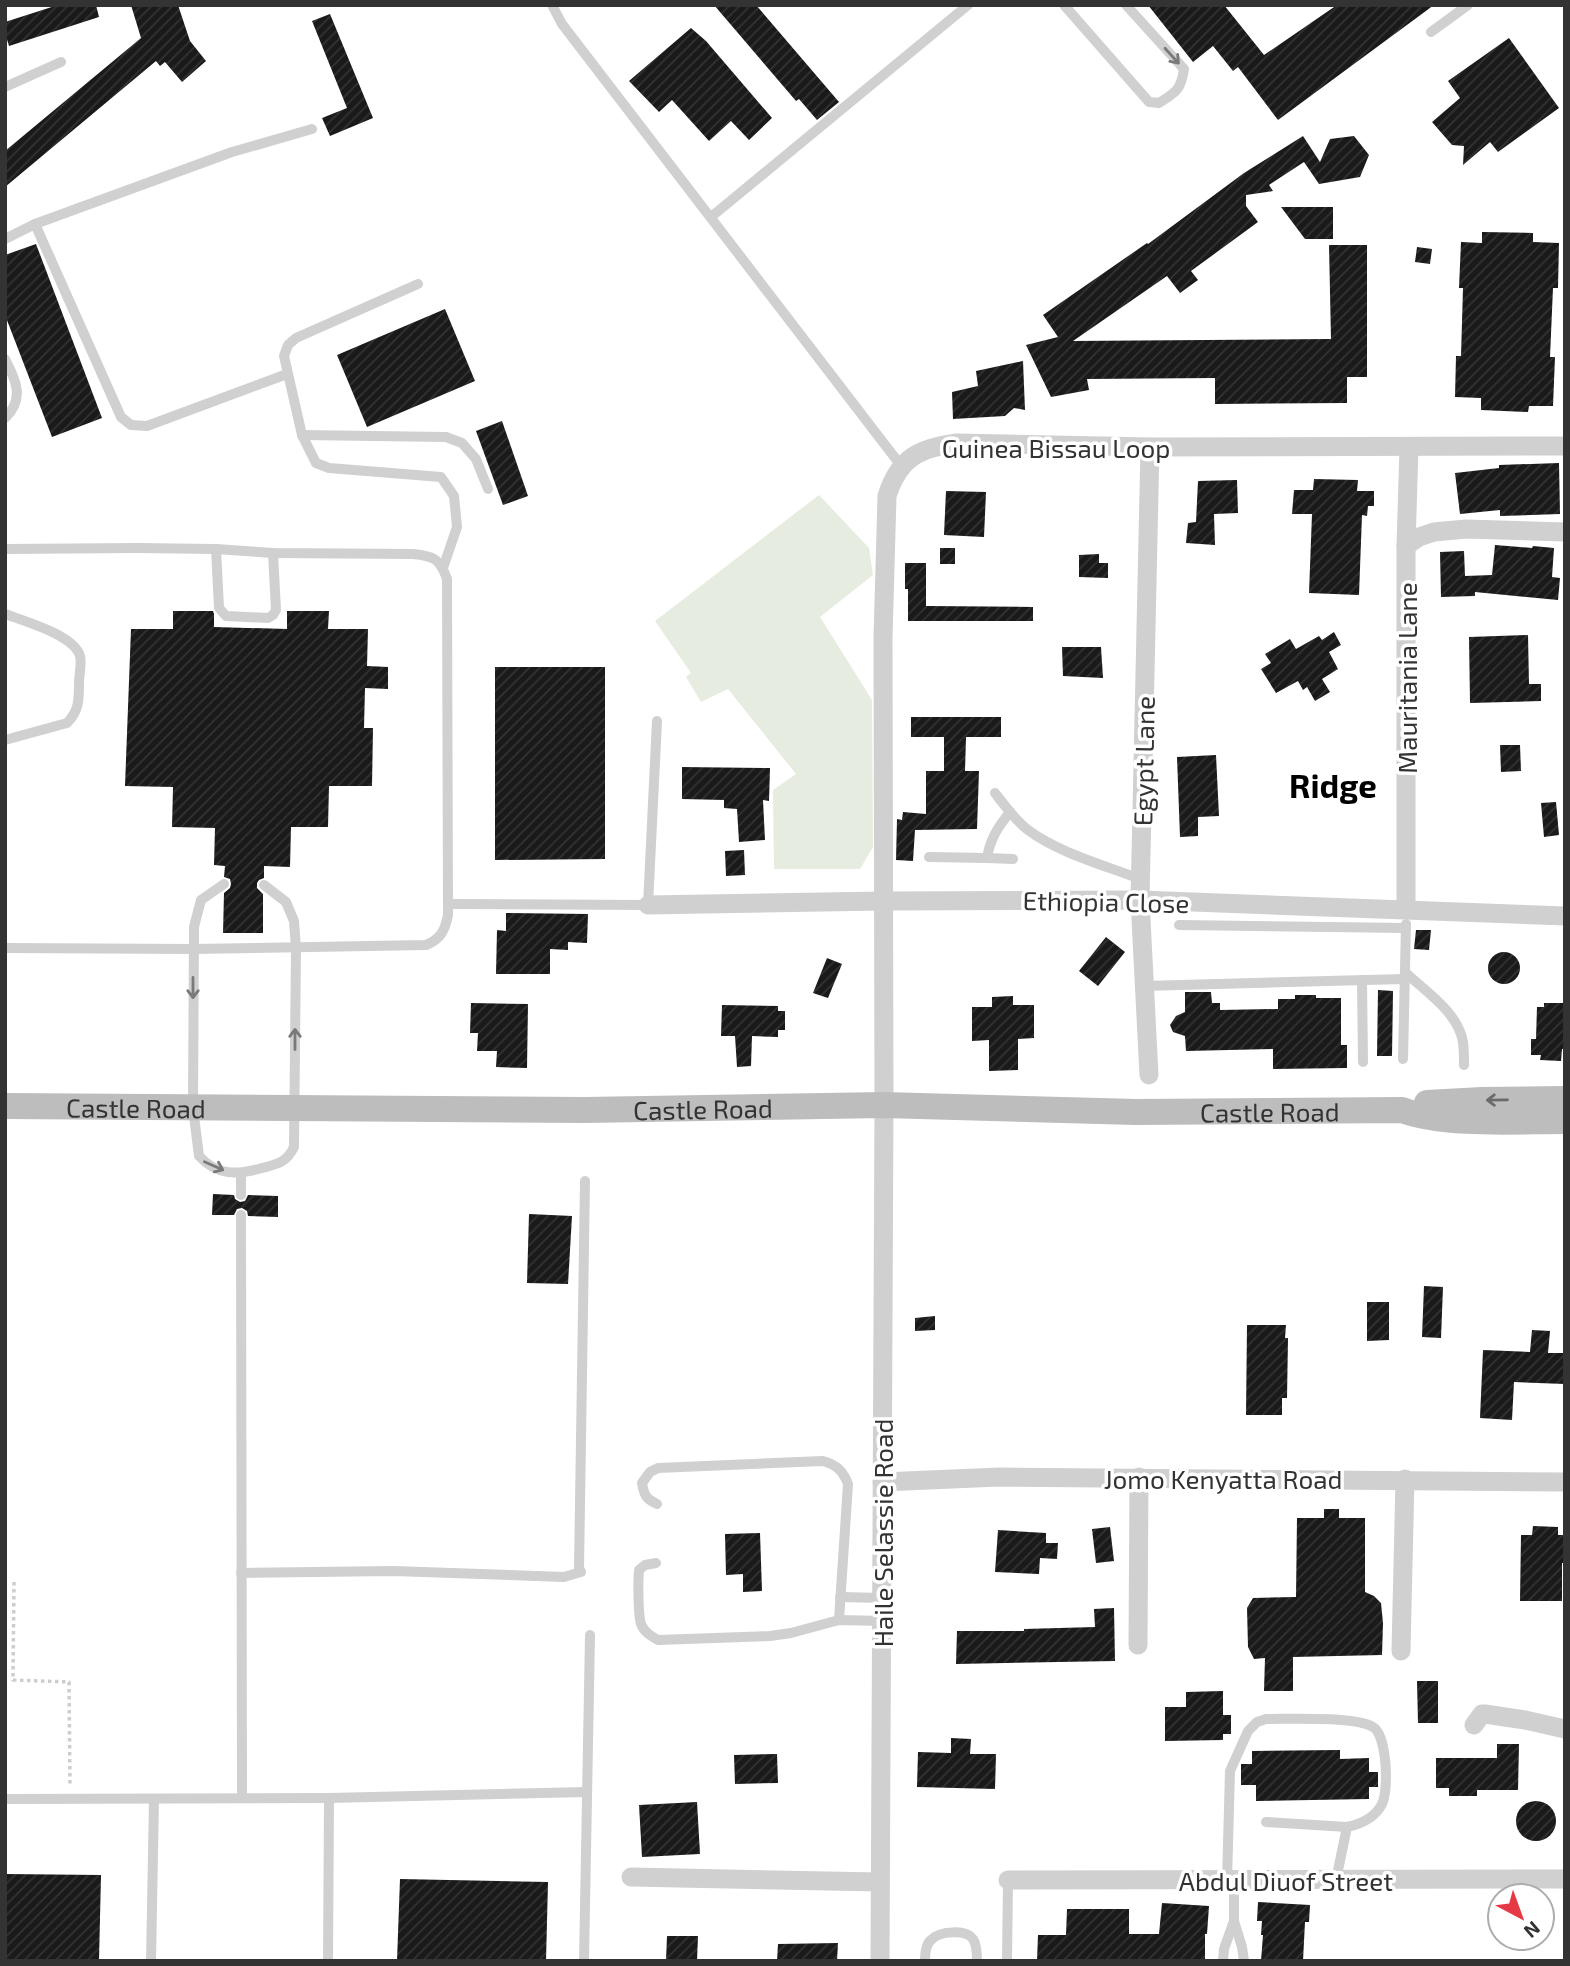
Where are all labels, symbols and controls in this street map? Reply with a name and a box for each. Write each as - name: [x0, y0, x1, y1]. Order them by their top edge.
- one-way arrow: [1164, 47, 1180, 65]
- street label: Guinea Bissau Loop: [942, 432, 1170, 463]
- street label: Mauritania Lane: [1391, 582, 1422, 774]
- street label: Egypt Lane: [1126, 696, 1160, 826]
- district label: Ridge: [1289, 765, 1377, 805]
- street label: Ethiopia Close: [1022, 884, 1190, 918]
- one-way arrow: [186, 977, 200, 1000]
- one-way arrow: [288, 1028, 302, 1051]
- street label: Castle Road: [66, 1091, 206, 1123]
- street label: Castle Road: [633, 1091, 773, 1125]
- one-way arrow: [1485, 1093, 1508, 1107]
- street label: Castle Road: [1200, 1095, 1340, 1127]
- one-way arrow: [203, 1161, 224, 1174]
- street label: Haile Selassie Road: [867, 1419, 898, 1647]
- street label: Jomo Kenyatta Road: [1104, 1463, 1342, 1494]
- street label: Abdul Diuof Street: [1179, 1865, 1393, 1896]
- north arrow: [1486, 1882, 1556, 1952]
- text: N: [1520, 1917, 1545, 1943]

